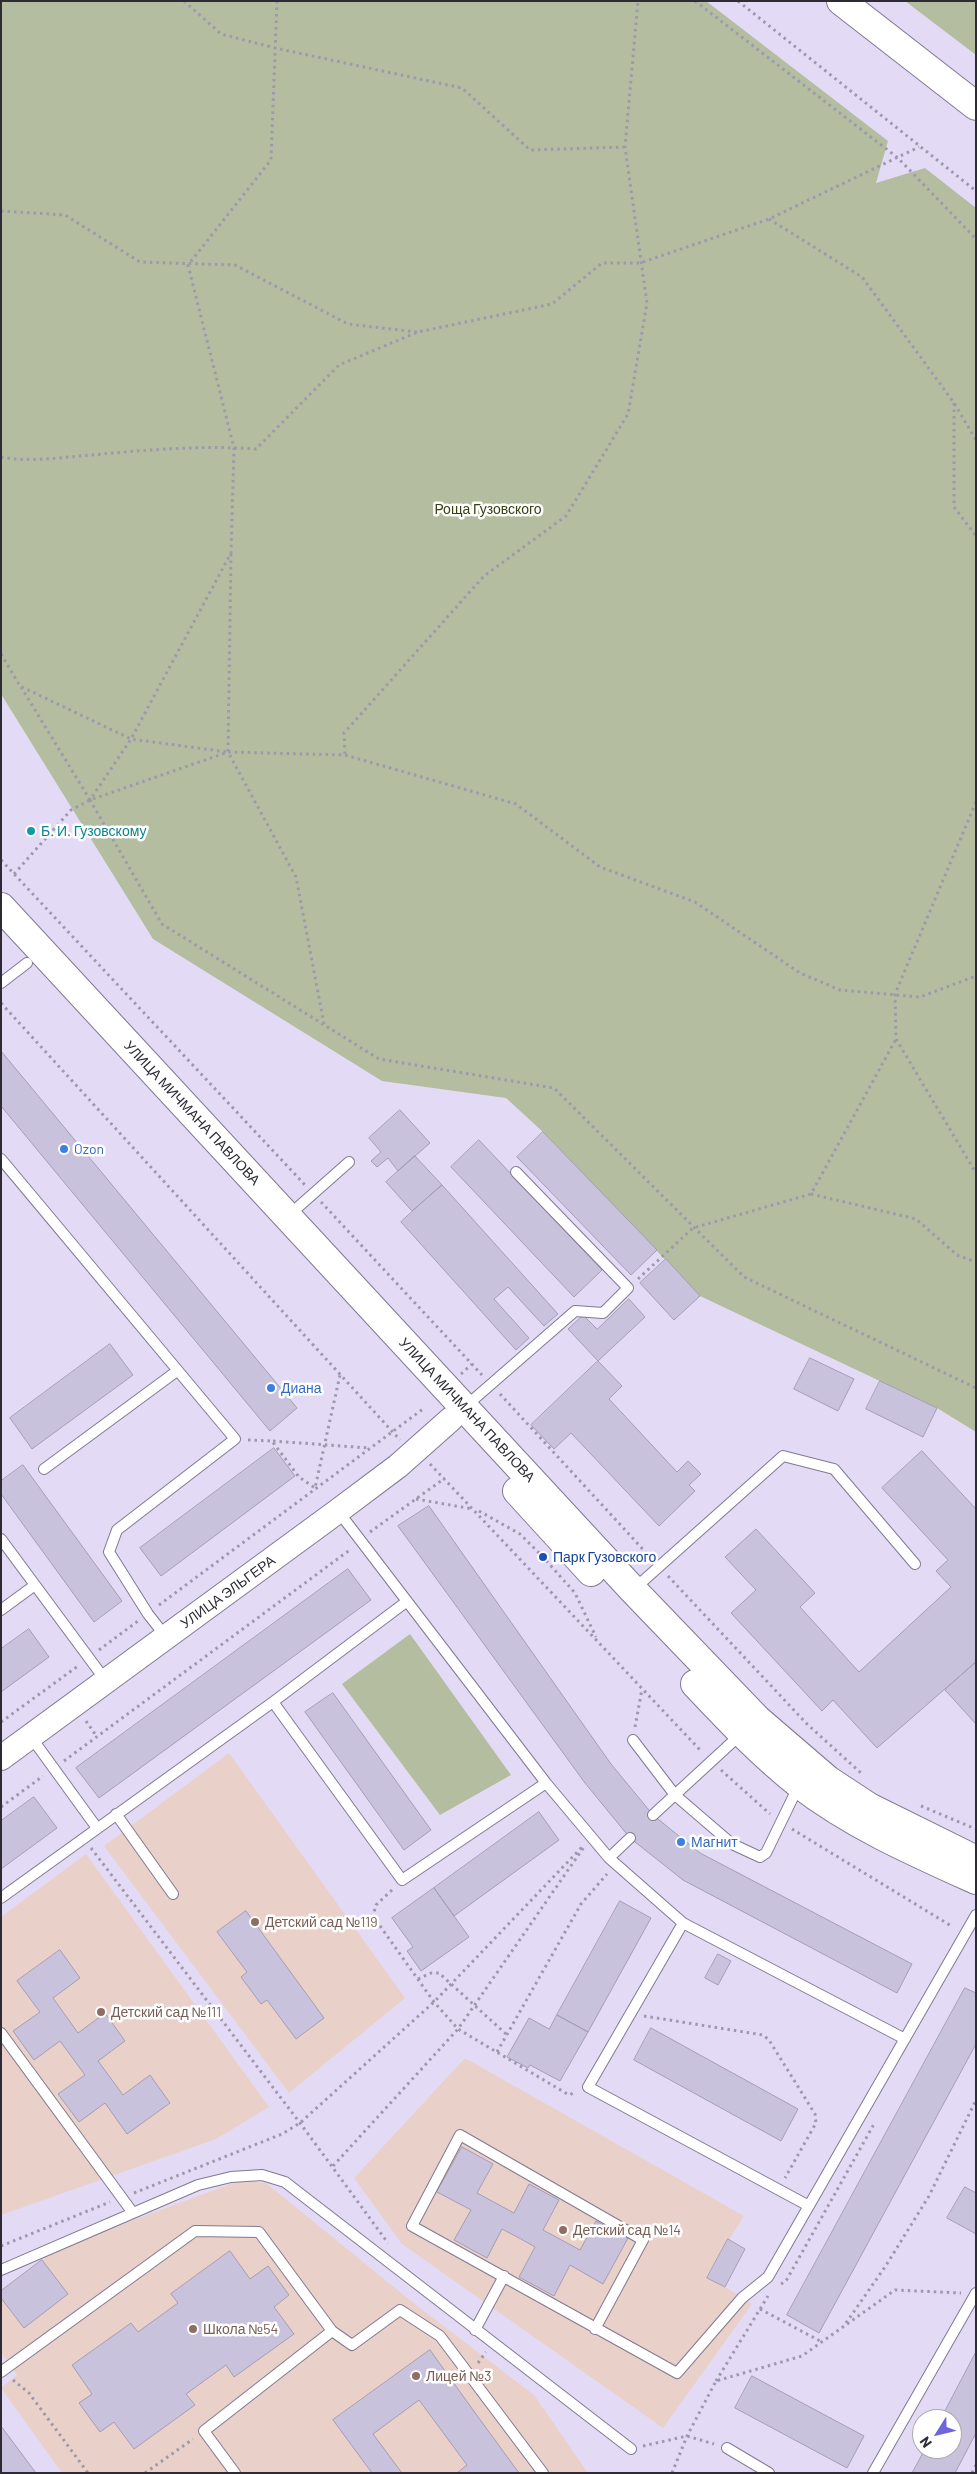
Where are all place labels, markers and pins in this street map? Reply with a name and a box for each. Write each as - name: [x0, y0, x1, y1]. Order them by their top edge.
- place label: Б. И. Гузовскому: [41, 823, 146, 839]
- marker: Б. И. Гузовскому: [25, 825, 37, 837]
- place label: Ozon: [74, 1141, 104, 1157]
- marker: Ozon: [58, 1143, 70, 1155]
- place label: Диана: [281, 1380, 322, 1396]
- marker: Диана: [265, 1382, 277, 1394]
- place label: Парк Гузовского: [553, 1549, 656, 1565]
- marker: Парк Гузовского: [537, 1551, 549, 1563]
- place label: Магнит: [691, 1834, 738, 1850]
- marker: Магнит: [675, 1836, 687, 1848]
- place label: Детский сад №119: [265, 1914, 378, 1930]
- marker: Детский сад №119: [249, 1916, 261, 1928]
- place label: Детский сад №111: [111, 2004, 221, 2020]
- marker: Детский сад №111: [95, 2006, 107, 2018]
- place label: Детский сад №14: [573, 2222, 681, 2238]
- marker: Детский сад №14: [557, 2224, 569, 2236]
- place label: Школа №54: [203, 2321, 278, 2337]
- marker: Школа №54: [187, 2323, 199, 2335]
- place label: Лицей №3: [426, 2368, 492, 2384]
- marker: Лицей №3: [410, 2370, 422, 2382]

